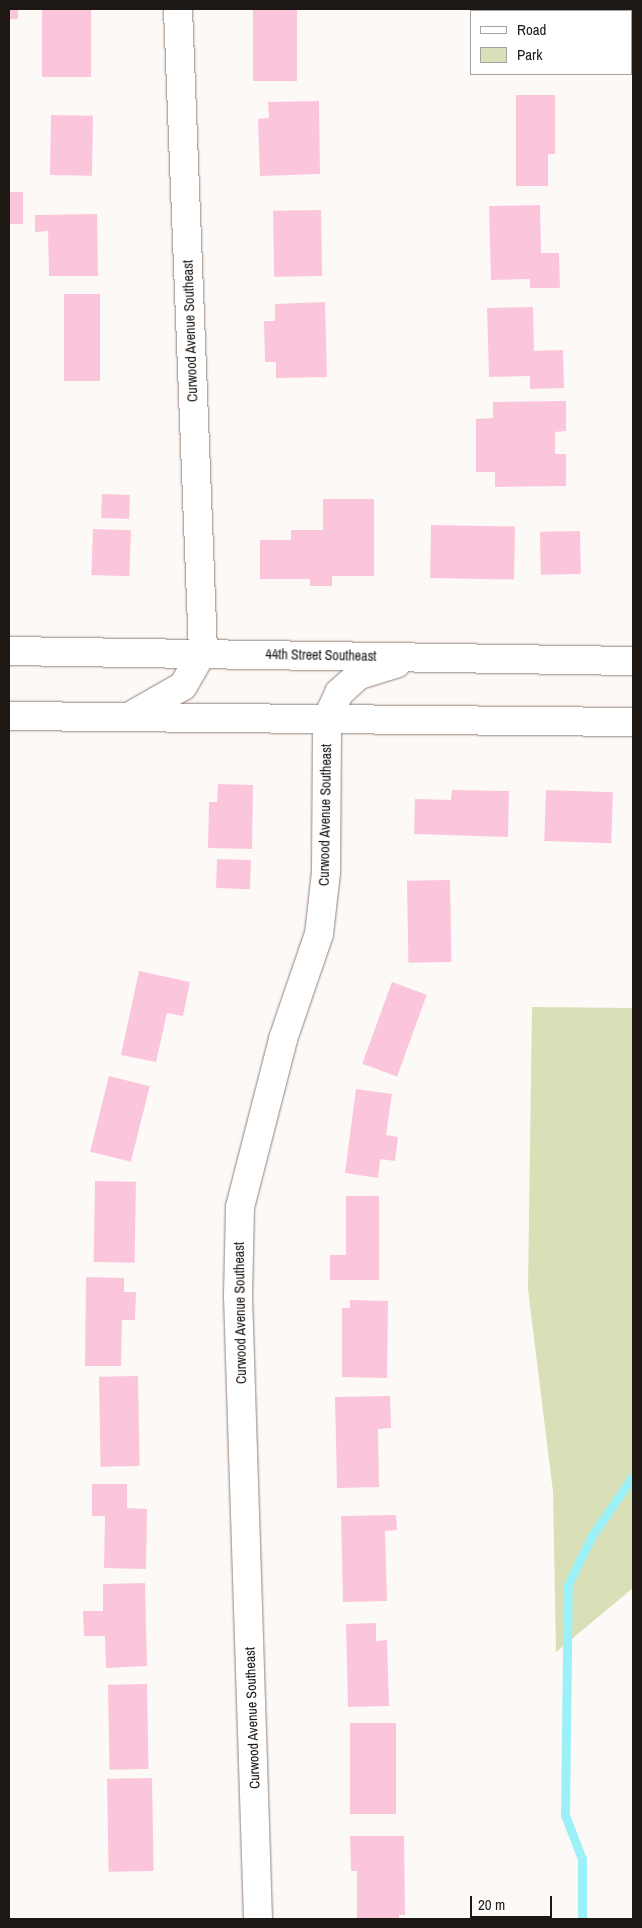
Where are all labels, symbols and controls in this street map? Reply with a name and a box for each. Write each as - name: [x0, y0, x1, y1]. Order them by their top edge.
- legend: [470, 10, 632, 75]
- text: Road: [517, 19, 546, 40]
- text: Park: [517, 44, 542, 65]
- street label: Curwood Avenue Southeast: [179, 259, 201, 403]
- street label: 44th Street Southeast: [265, 646, 377, 664]
- street label: Curwood Avenue Southeast: [315, 743, 335, 887]
- street label: Curwood Avenue Southeast: [230, 1241, 250, 1385]
- street label: Curwood Avenue Southeast: [241, 1646, 263, 1790]
- scale bar: [472, 1886, 554, 1918]
- text: 20 m: [478, 1894, 505, 1915]

